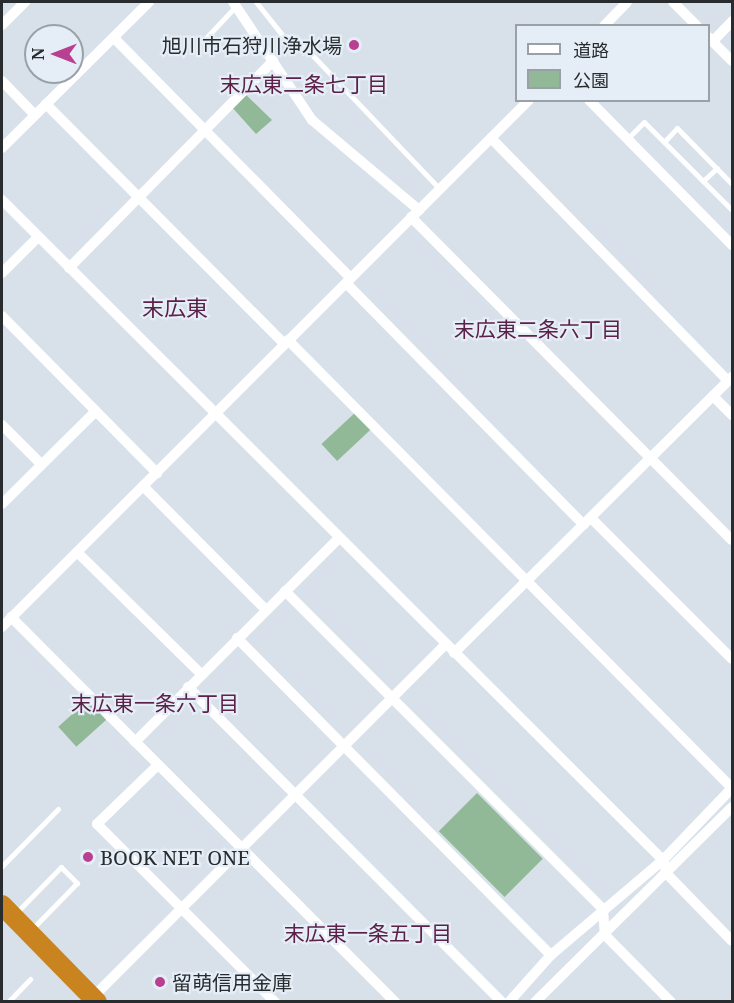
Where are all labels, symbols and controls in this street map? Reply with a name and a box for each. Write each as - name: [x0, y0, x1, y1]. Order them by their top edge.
- north arrow: [24, 24, 84, 84]
- legend: [515, 24, 710, 102]
- place label: 旭川市石狩川浄水場: [162, 33, 342, 57]
- marker: 旭川市石狩川浄水場: [347, 38, 361, 52]
- text: 道路: [573, 38, 609, 62]
- text: N: [27, 48, 49, 60]
- text: 公園: [573, 68, 609, 92]
- district label: 末広東二条七丁目: [220, 71, 388, 97]
- district label: 末広東: [142, 295, 208, 321]
- district label: 末広東二条六丁目: [454, 316, 622, 342]
- district label: 末広東一条六丁目: [71, 690, 239, 716]
- place label: BOOK NET ONE: [100, 845, 250, 869]
- marker: BOOK NET ONE: [81, 850, 95, 864]
- district label: 末広東一条五丁目: [284, 920, 452, 946]
- place label: 留萌信用金庫: [172, 970, 292, 994]
- marker: 留萌信用金庫: [153, 975, 167, 989]

